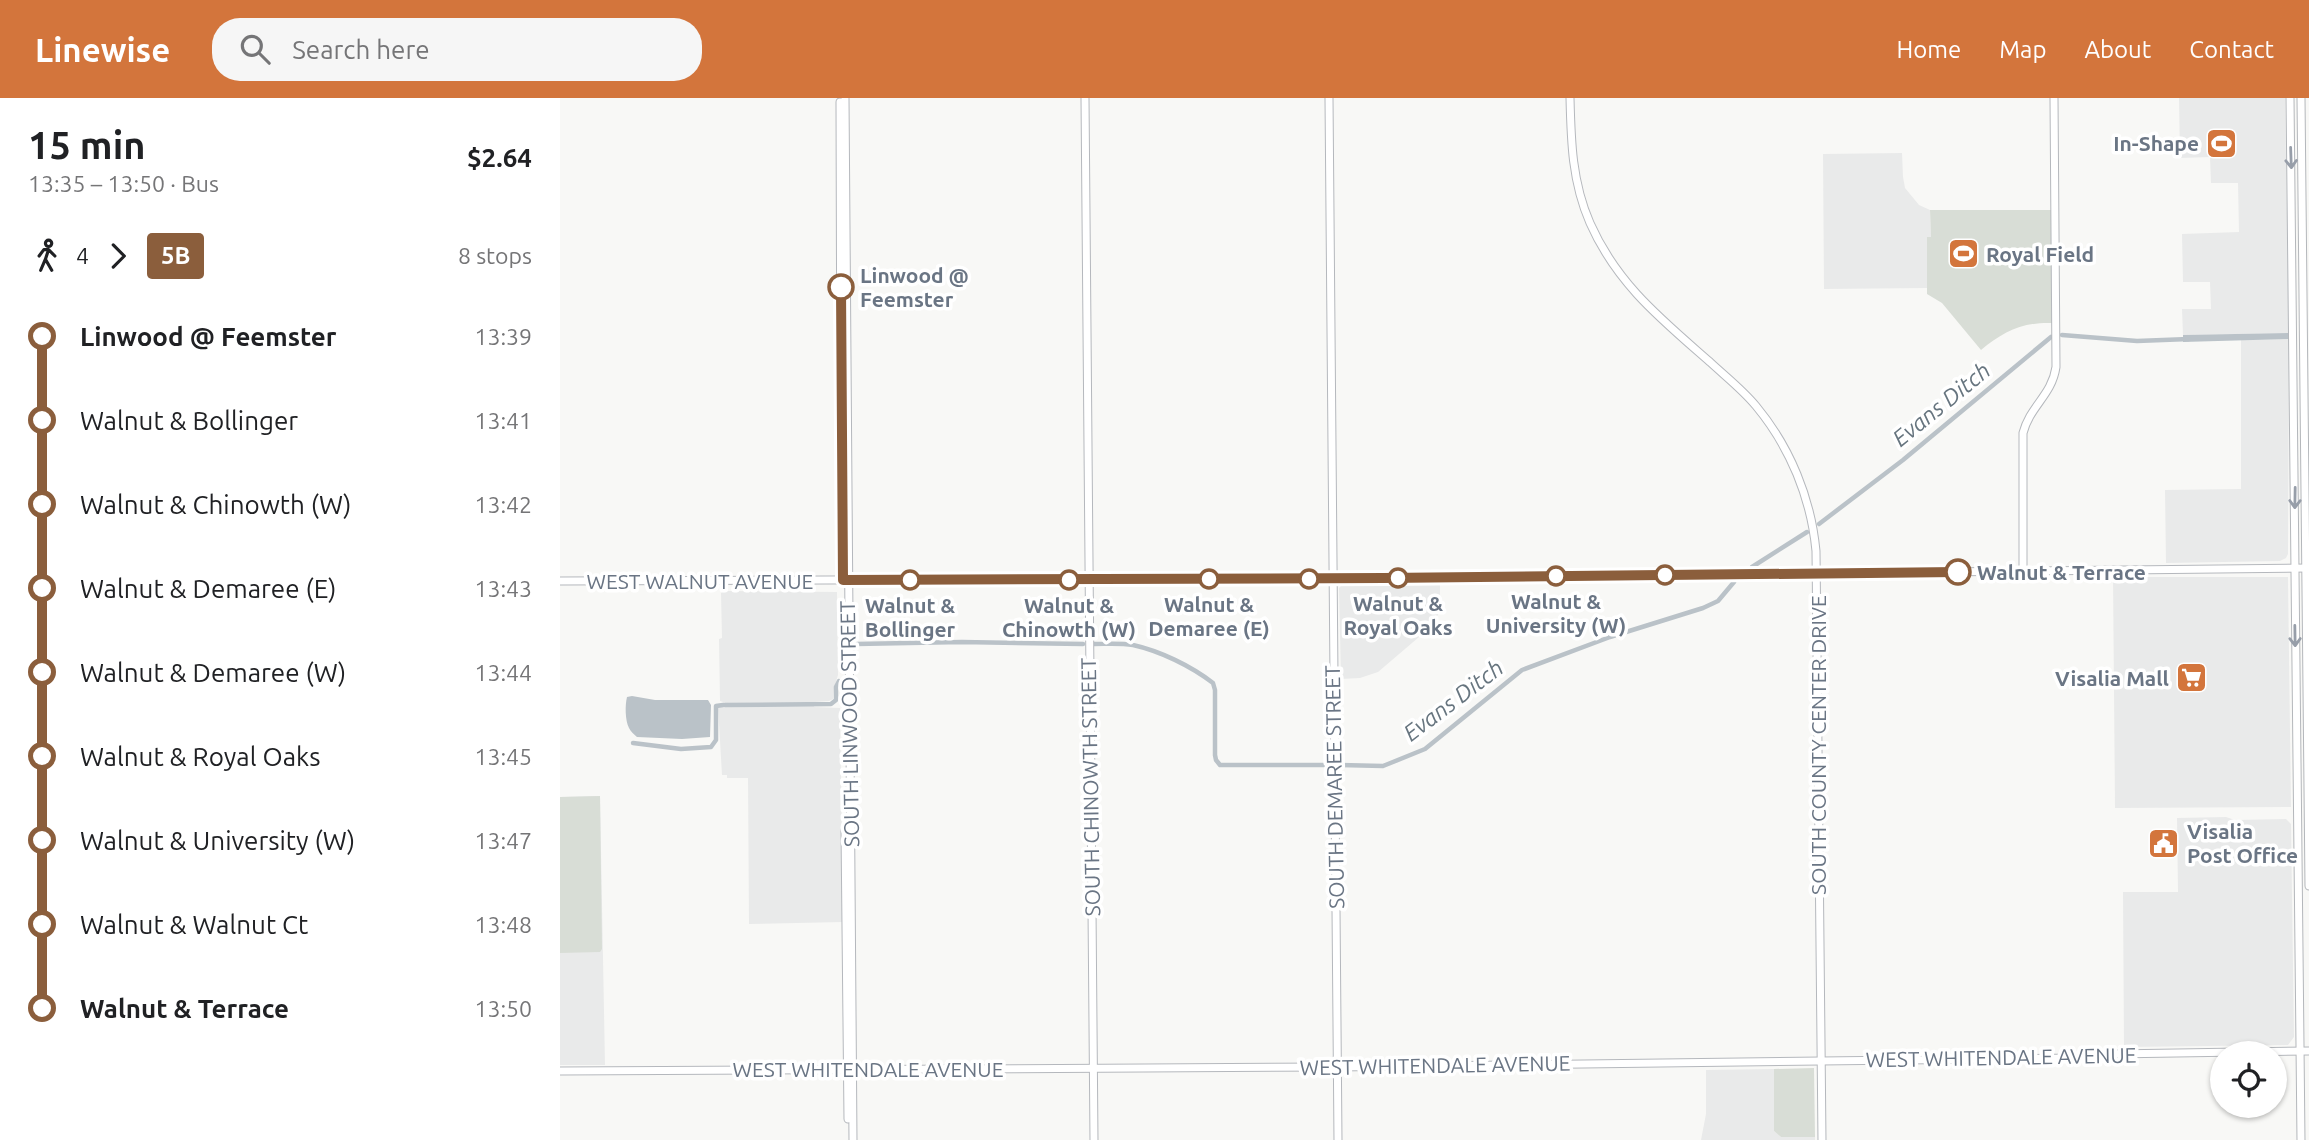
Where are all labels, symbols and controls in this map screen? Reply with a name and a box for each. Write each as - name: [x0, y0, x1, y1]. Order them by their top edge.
- search box: [212, 18, 702, 81]
- icon: search: [236, 30, 274, 68]
- text: Linewise: [35, 31, 170, 68]
- text: Search here: [292, 35, 430, 64]
- text: Home: [1896, 36, 1961, 63]
- text: Map: [1999, 36, 2046, 63]
- text: About: [2084, 36, 2151, 63]
- text: Contact: [2189, 36, 2274, 63]
- text: 15 min: [28, 124, 145, 166]
- sports icon: In-Shape: [2205, 126, 2239, 160]
- place label: In-Shape: [2113, 131, 2199, 155]
- text: $2.64: [467, 143, 532, 172]
- one-way arrow: [2284, 146, 2297, 169]
- text: 13:35 – 13:50 · Bus: [28, 171, 219, 196]
- icon: walk: [28, 237, 66, 275]
- icon: forward: [99, 237, 137, 275]
- sports icon: Royal Field: [1946, 237, 1980, 271]
- text: 5B: [161, 242, 190, 269]
- place label: Royal Field: [1986, 242, 2094, 266]
- text: 4: [76, 243, 89, 268]
- text: 8 stops: [458, 243, 532, 268]
- place label: Linwood @ Feemster: [860, 263, 969, 311]
- marker: Linwood @ Feemster: [828, 274, 854, 300]
- text: Linwood @ Feemster: [80, 322, 336, 351]
- text: 13:39: [474, 324, 532, 349]
- water label: Evans Ditch: [1887, 357, 1995, 451]
- text: Walnut & Bollinger: [80, 406, 298, 435]
- text: 13:41: [474, 408, 532, 433]
- one-way arrow: [2288, 486, 2301, 509]
- text: Walnut & Chinowth (W): [80, 490, 351, 519]
- text: 13:42: [474, 492, 532, 517]
- marker: Walnut & Terrace: [1945, 559, 1971, 585]
- place label: Walnut & Terrace: [1977, 560, 2146, 584]
- unlabelled marker: [1655, 565, 1675, 585]
- marker: Walnut & University (W): [1546, 566, 1566, 586]
- marker: Walnut & Royal Oaks: [1388, 568, 1408, 588]
- street label: WEST WALNUT AVENUE: [587, 569, 813, 593]
- marker: Walnut & Demaree (E): [1199, 569, 1219, 589]
- unlabelled marker: [1299, 569, 1319, 589]
- marker: Walnut & Bollinger: [900, 570, 920, 590]
- marker: Walnut & Chinowth (W): [1059, 570, 1079, 590]
- text: Walnut & Demaree (E): [80, 574, 337, 603]
- text: 13:43: [474, 576, 532, 601]
- place label: Walnut & University (W): [1486, 589, 1626, 637]
- place label: Walnut & Royal Oaks: [1343, 591, 1453, 639]
- place label: Walnut & Demaree (E): [1148, 592, 1270, 640]
- place label: Walnut & Bollinger: [865, 593, 956, 641]
- place label: Walnut & Chinowth (W): [1002, 593, 1136, 641]
- street label: SOUTH COUNTY CENTER DRIVE: [1806, 595, 1830, 895]
- street label: SOUTH LINWOOD STREET: [835, 600, 863, 847]
- one-way arrow: [2288, 624, 2301, 647]
- water label: Evans Ditch: [1398, 655, 1508, 745]
- street label: SOUTH CHINOWTH STREET: [1076, 657, 1104, 917]
- text: Walnut & Demaree (W): [80, 658, 346, 687]
- text: 13:44: [474, 660, 532, 685]
- supermarket icon: Visalia Mall: [2175, 661, 2209, 695]
- street label: SOUTH DEMAREE STREET: [1320, 665, 1348, 909]
- place label: Visalia Mall: [2055, 666, 2169, 690]
- text: Walnut & Royal Oaks: [80, 742, 320, 771]
- text: 13:45: [474, 744, 532, 769]
- place label: Visalia Post Office: [2187, 819, 2298, 867]
- text: Walnut & University (W): [80, 826, 355, 855]
- public building icon: Visalia Post Office: [2147, 826, 2181, 860]
- text: 13:47: [474, 828, 532, 853]
- text: Walnut & Walnut Ct: [80, 910, 308, 939]
- text: 13:48: [474, 912, 532, 937]
- text: Walnut & Terrace: [80, 994, 289, 1023]
- text: 13:50: [474, 996, 532, 1021]
- map controls: [2210, 1041, 2287, 1118]
- button: locate: [2210, 1041, 2287, 1118]
- street label: WEST WHITENDALE AVENUE: [1865, 1043, 2137, 1071]
- street label: WEST WHITENDALE AVENUE: [1299, 1051, 1571, 1079]
- street label: WEST WHITENDALE AVENUE: [733, 1057, 1003, 1081]

